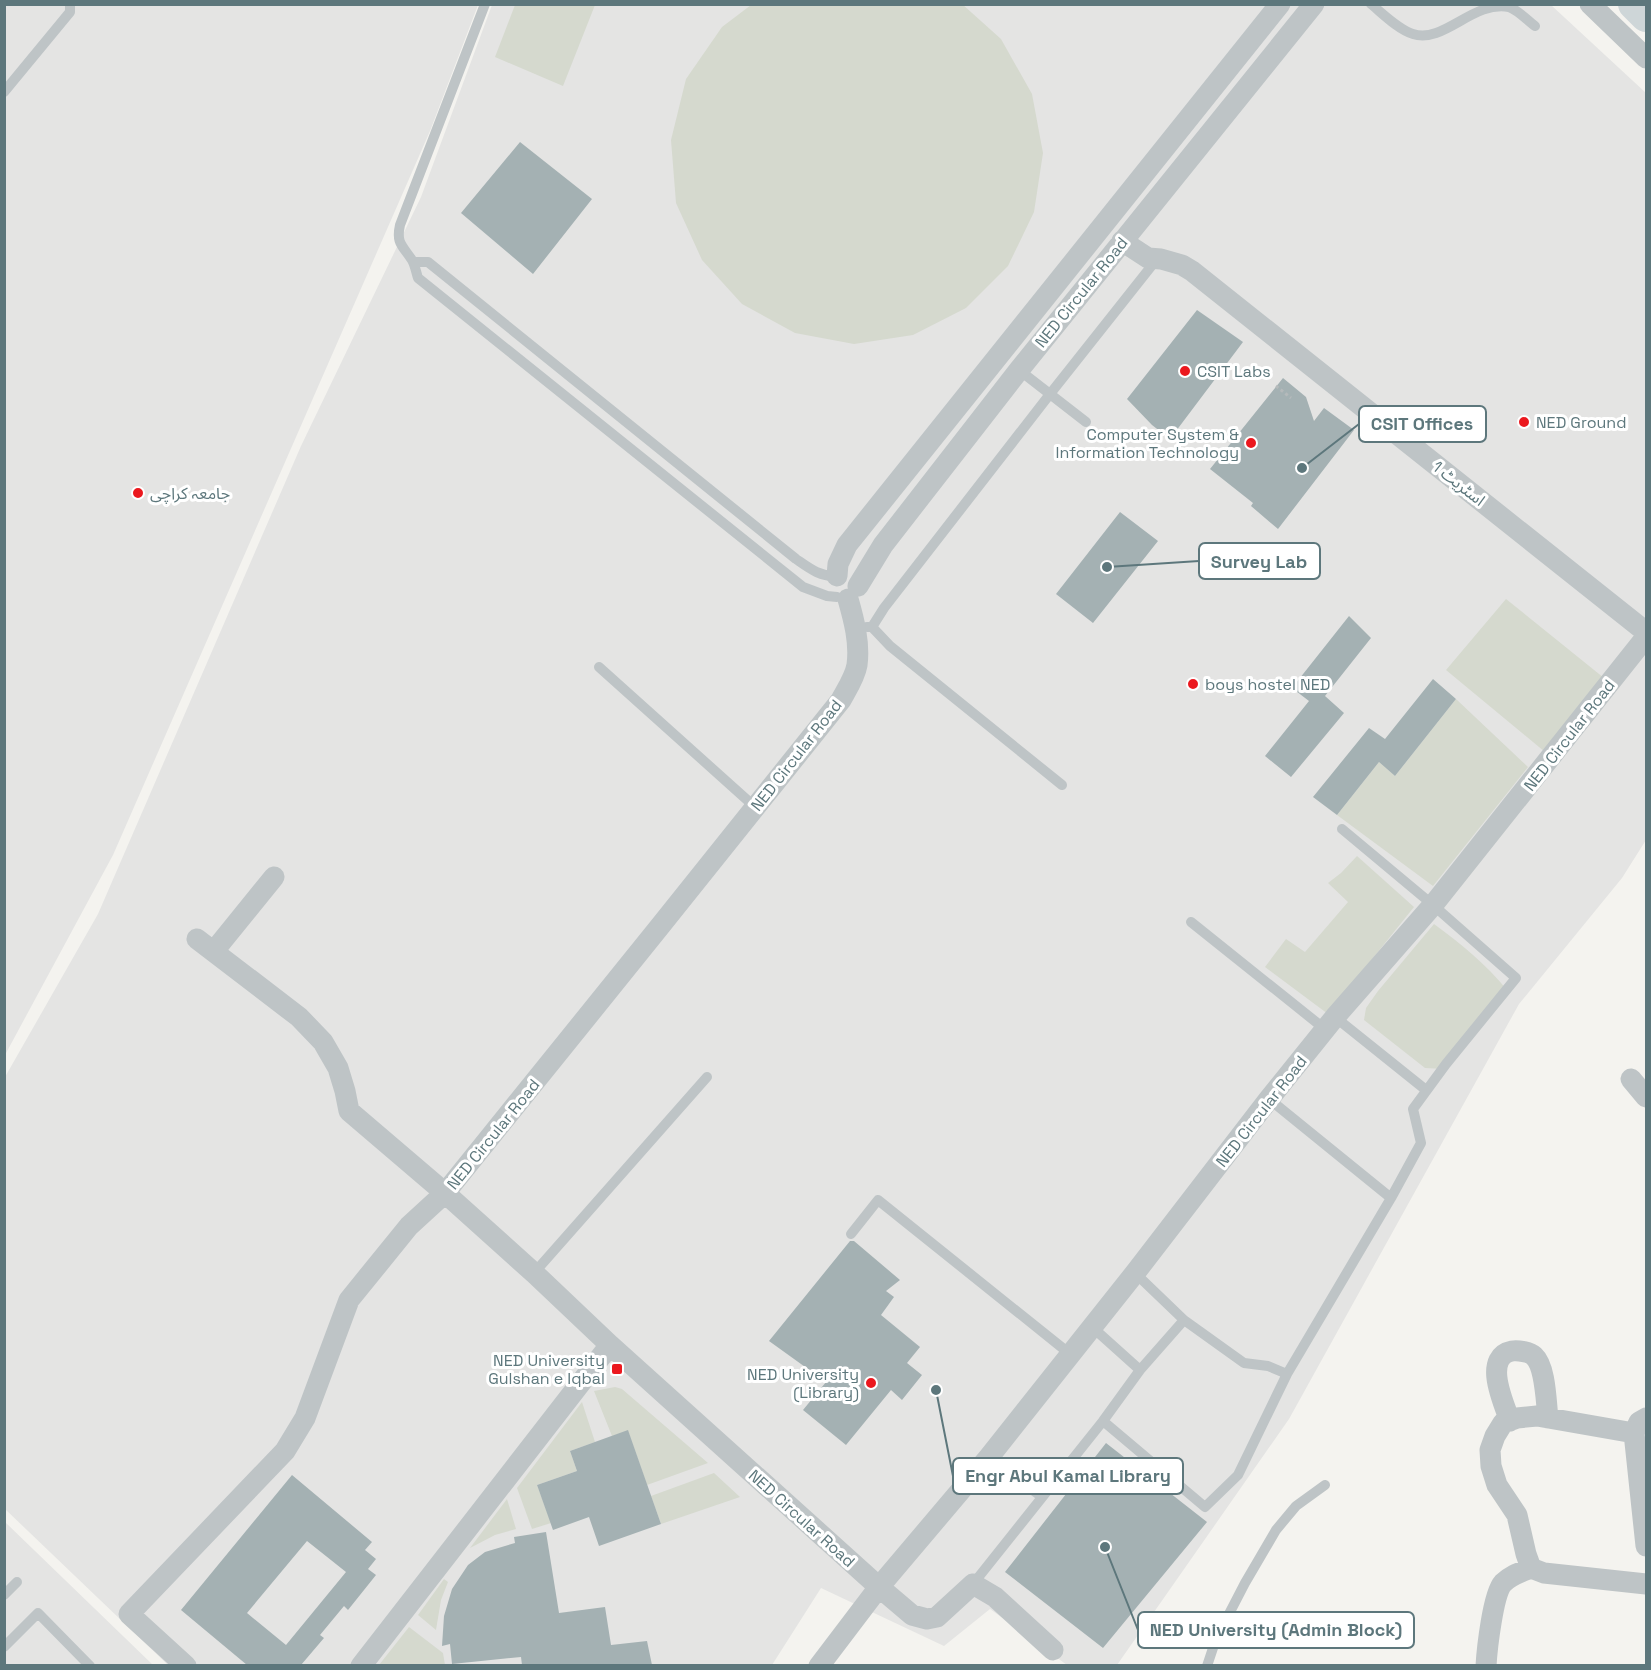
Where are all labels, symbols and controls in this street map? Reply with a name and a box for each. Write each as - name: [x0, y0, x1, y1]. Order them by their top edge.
- street label: NED Circular Road: [1030, 233, 1132, 352]
- place label: CSIT Labs: [1197, 361, 1271, 382]
- marker: CSIT Labs: [1178, 364, 1192, 378]
- callout: CSIT Offices: [1359, 406, 1486, 442]
- text: CSIT Offices: [1371, 412, 1473, 435]
- place label: NED Ground: [1536, 412, 1626, 433]
- marker: NED Ground: [1517, 415, 1531, 429]
- place label: Computer System & Information Technology: [1056, 424, 1239, 463]
- marker: Computer System & Information Technology: [1244, 436, 1258, 450]
- street label: اسٹریٹ 1: [1428, 456, 1489, 511]
- place label: جامعہ کراچی: [150, 483, 230, 504]
- marker: جامعہ کراچی: [131, 486, 145, 500]
- callout: Survey Lab: [1199, 543, 1320, 579]
- text: Survey Lab: [1211, 550, 1307, 573]
- place label: boys hostel NED: [1205, 674, 1330, 695]
- street label: NED Circular Road: [1519, 675, 1620, 795]
- marker: boys hostel NED: [1186, 677, 1200, 691]
- street label: NED Circular Road: [746, 695, 847, 815]
- street label: NED Circular Road: [1211, 1051, 1312, 1171]
- street label: NED Circular Road: [442, 1075, 544, 1194]
- place label: NED University Gulshan e Iqbal: [488, 1350, 605, 1389]
- marker: NED University Gulshan e Iqbal: [610, 1362, 624, 1376]
- place label: NED University (Library): [747, 1364, 859, 1403]
- marker: NED University (Library): [864, 1376, 878, 1390]
- callout: Engr Abul Kamal Library: [953, 1458, 1183, 1494]
- text: Engr Abul Kamal Library: [965, 1464, 1171, 1487]
- street label: NED Circular Road: [744, 1465, 859, 1572]
- callout: NED University (Admin Block): [1138, 1612, 1414, 1648]
- text: NED University (Admin Block): [1150, 1618, 1402, 1641]

